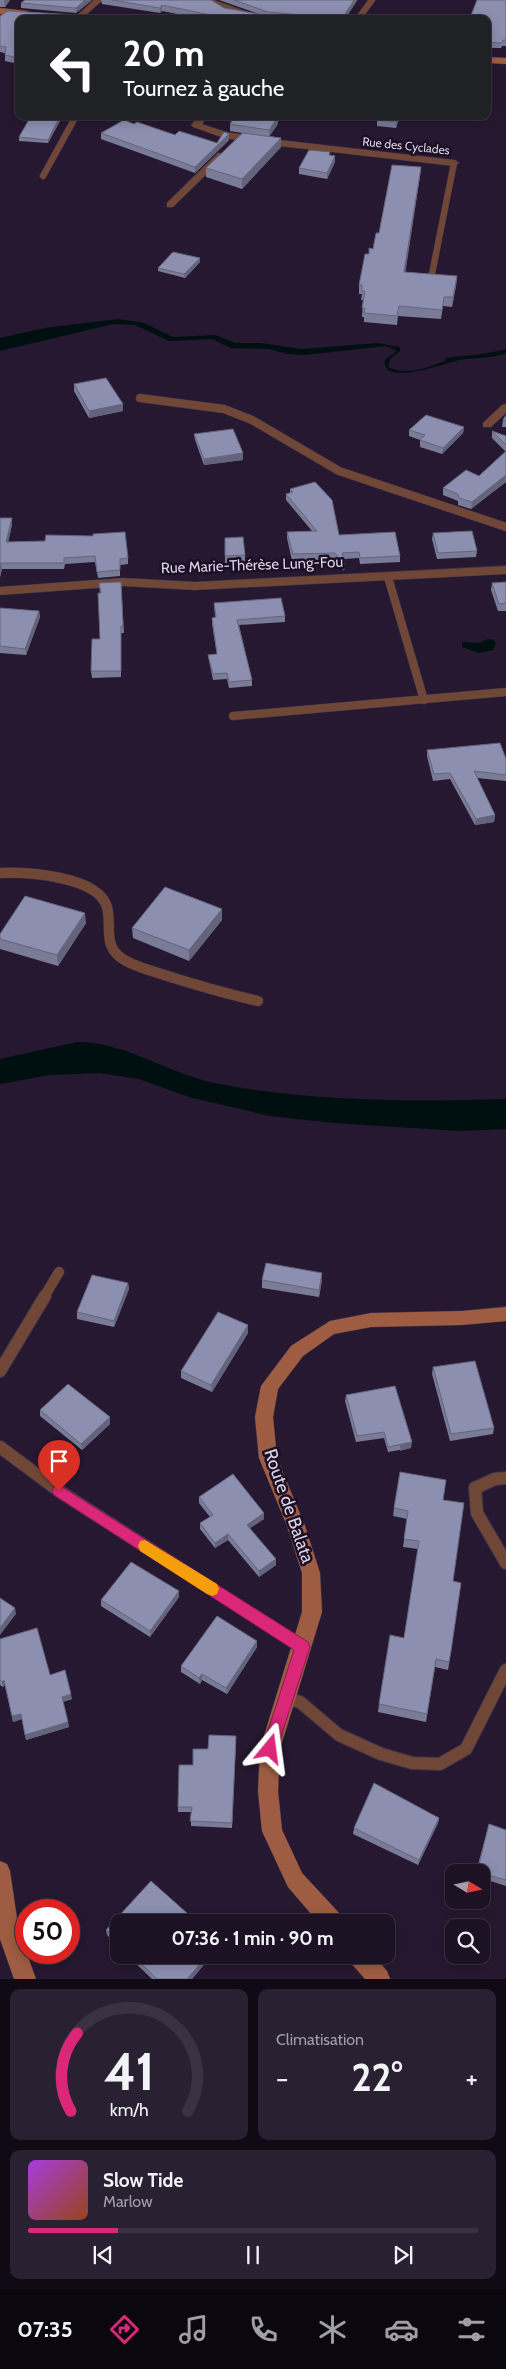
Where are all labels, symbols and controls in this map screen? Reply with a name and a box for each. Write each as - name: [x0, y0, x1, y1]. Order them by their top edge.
- text: 20 m: [123, 32, 205, 75]
- icon: left: [40, 35, 105, 100]
- text: Tournez à gauche: [123, 75, 284, 102]
- street label: Rue des Cyclades: [362, 133, 451, 158]
- street label: Rue Marie-Thérèse Lung-Fou: [161, 553, 343, 577]
- pin: [38, 1440, 80, 1491]
- street label: Route de Balata: [259, 1446, 319, 1566]
- icon: arrive: [45, 1447, 73, 1475]
- position arrow: [243, 1722, 295, 1774]
- north arrow: [445, 1864, 490, 1909]
- map controls: [445, 1864, 490, 1964]
- speed limit sign: 50: [15, 1899, 80, 1964]
- button: search: [445, 1919, 490, 1964]
- text: 07:36 · 1 min · 90 m: [172, 1927, 333, 1950]
- text: Climatisation: [276, 2030, 364, 2049]
- text: 41: [103, 2040, 155, 2103]
- text: 22°: [351, 2054, 403, 2101]
- text: −: [276, 2061, 288, 2095]
- text: +: [466, 2061, 478, 2095]
- text: km/h: [109, 2099, 149, 2120]
- text: Slow Tide: [103, 2169, 183, 2192]
- text: Marlow: [103, 2192, 153, 2211]
- icon: previous: [89, 2241, 117, 2269]
- icon: pause: [239, 2241, 267, 2269]
- icon: next: [389, 2241, 417, 2269]
- icon: directions: [107, 2312, 142, 2347]
- icon: music: [176, 2312, 211, 2347]
- icon: phone: [246, 2312, 281, 2347]
- icon: climate: [315, 2312, 350, 2347]
- icon: car: [384, 2312, 419, 2347]
- icon: filters: [454, 2312, 489, 2347]
- text: 07:35: [17, 2316, 73, 2343]

